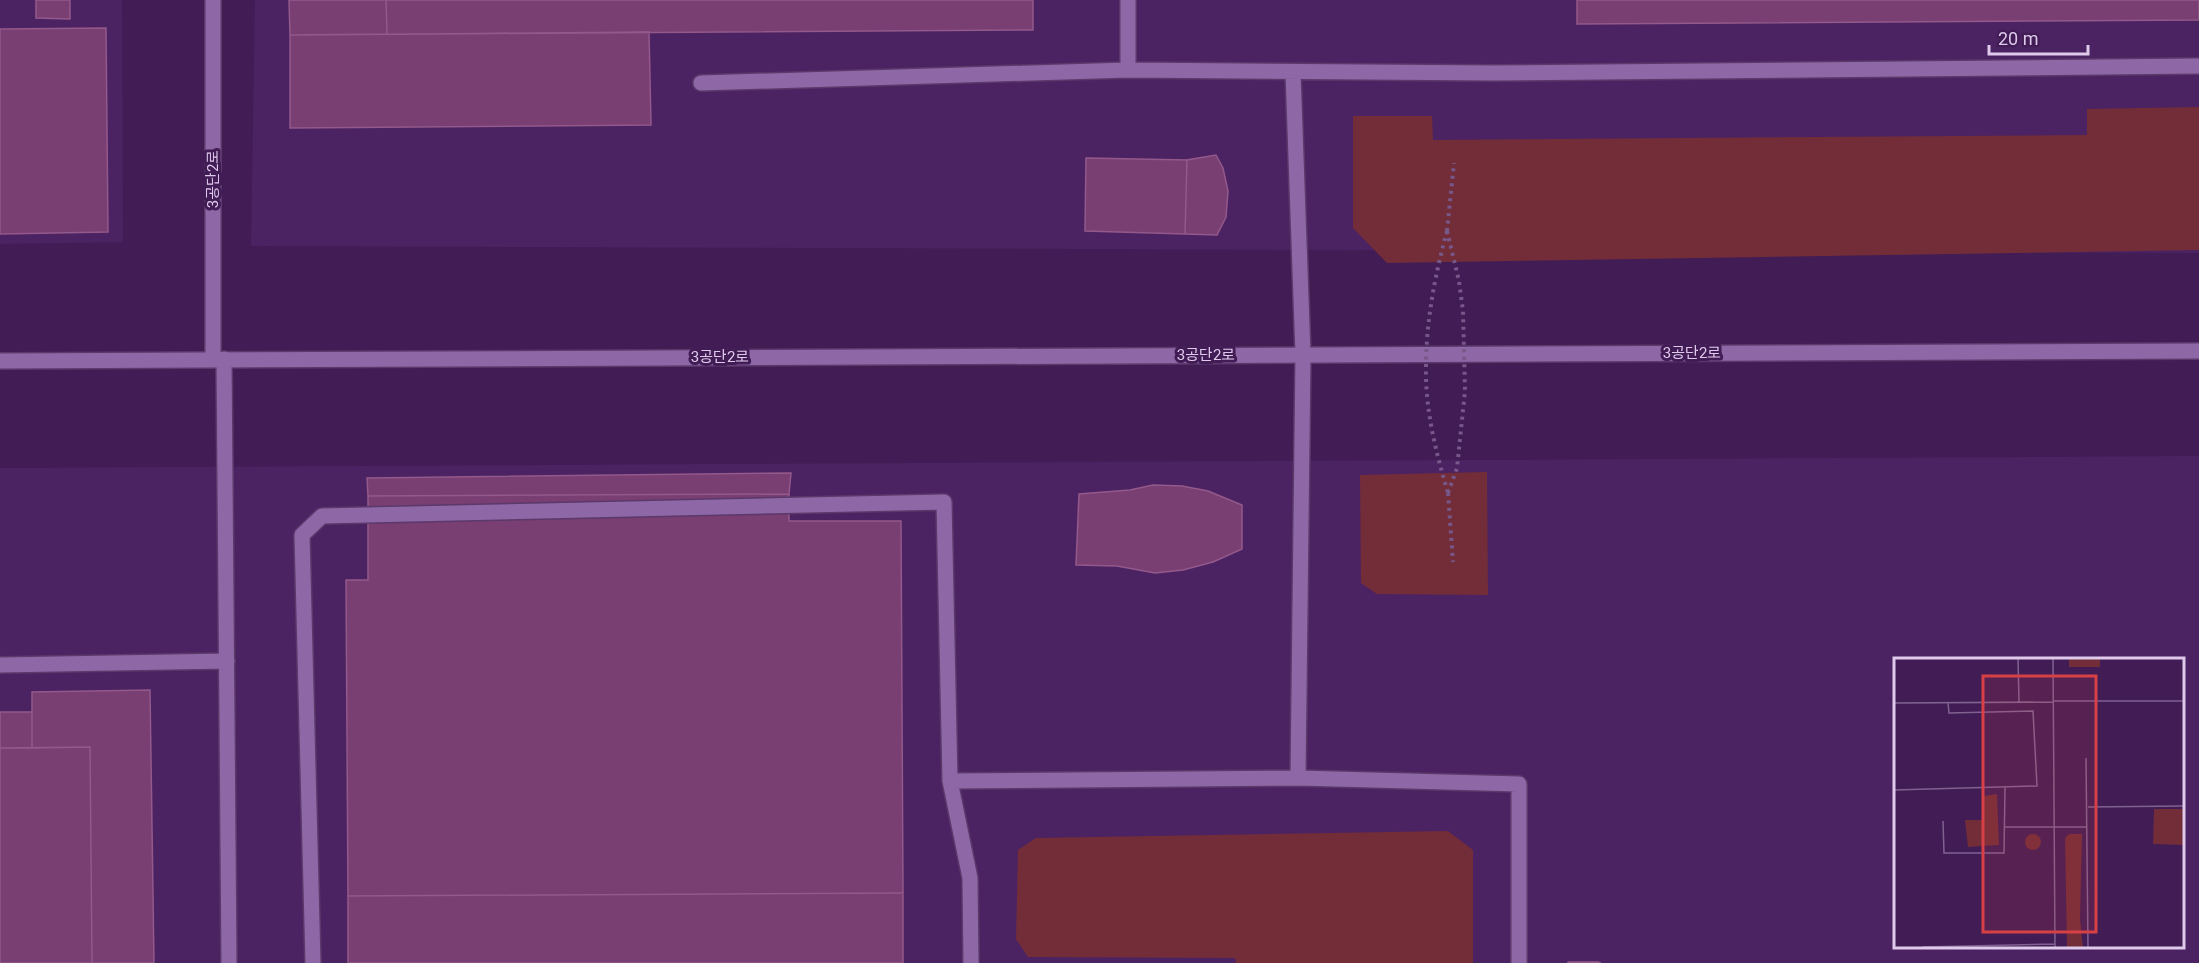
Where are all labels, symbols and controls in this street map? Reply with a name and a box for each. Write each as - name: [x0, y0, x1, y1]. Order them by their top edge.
- scale bar: [1989, 18, 2088, 56]
- text: 20 m: [1998, 28, 2038, 49]
- street label: 3공단2로: [204, 150, 222, 208]
- street label: 3공단2로: [1663, 344, 1721, 362]
- street label: 3공단2로: [1177, 346, 1235, 364]
- street label: 3공단2로: [691, 348, 749, 366]
- inset map: [1894, 658, 2184, 948]

